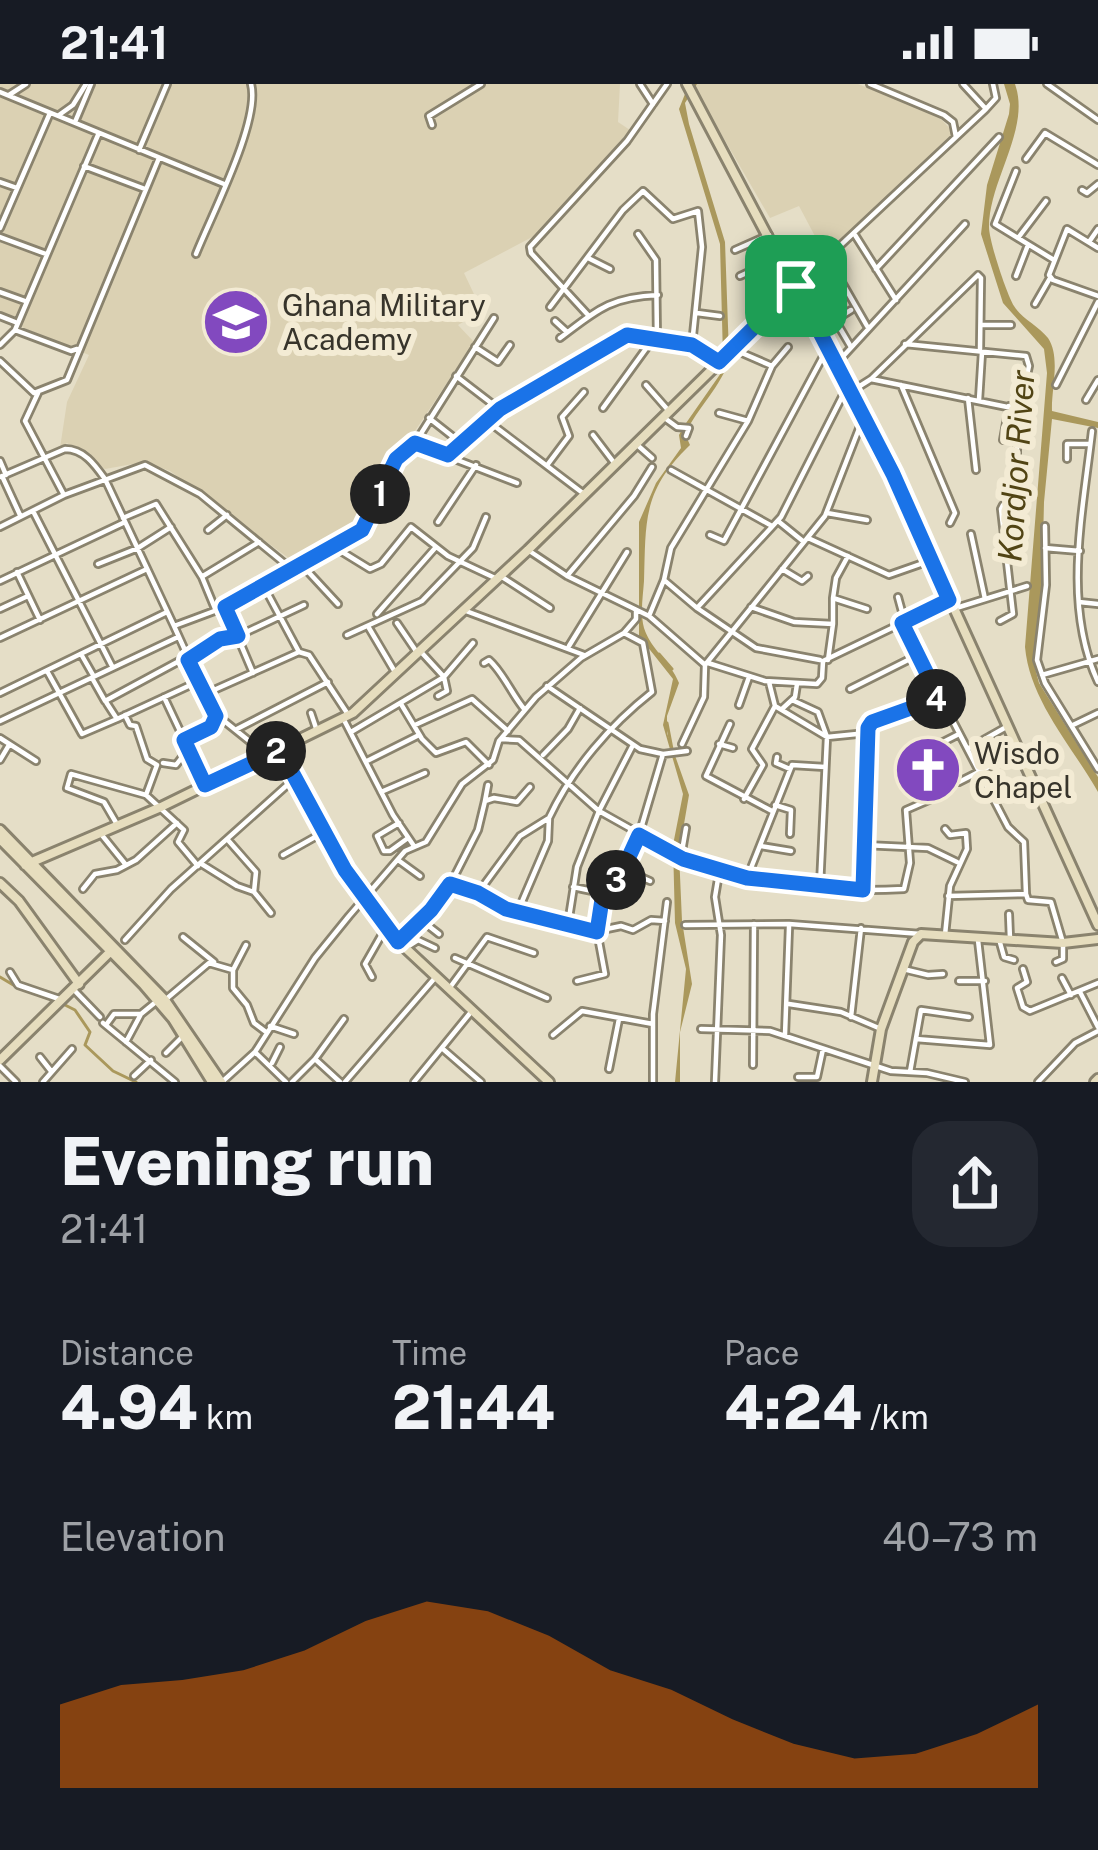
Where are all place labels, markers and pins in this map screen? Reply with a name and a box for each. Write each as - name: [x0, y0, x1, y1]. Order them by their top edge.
- pin: [745, 235, 847, 337]
- school or university icon: Ghana Military Academy: [201, 287, 271, 357]
- place label: Ghana Military Academy: [282, 287, 486, 357]
- pin: 1: [350, 464, 410, 524]
- pin: 4: [906, 669, 966, 729]
- pin: 2: [246, 721, 306, 781]
- church icon: Wisdo Chapel: [893, 735, 963, 805]
- place label: Wisdo Chapel: [974, 735, 1072, 805]
- pin: 3: [586, 850, 646, 910]

